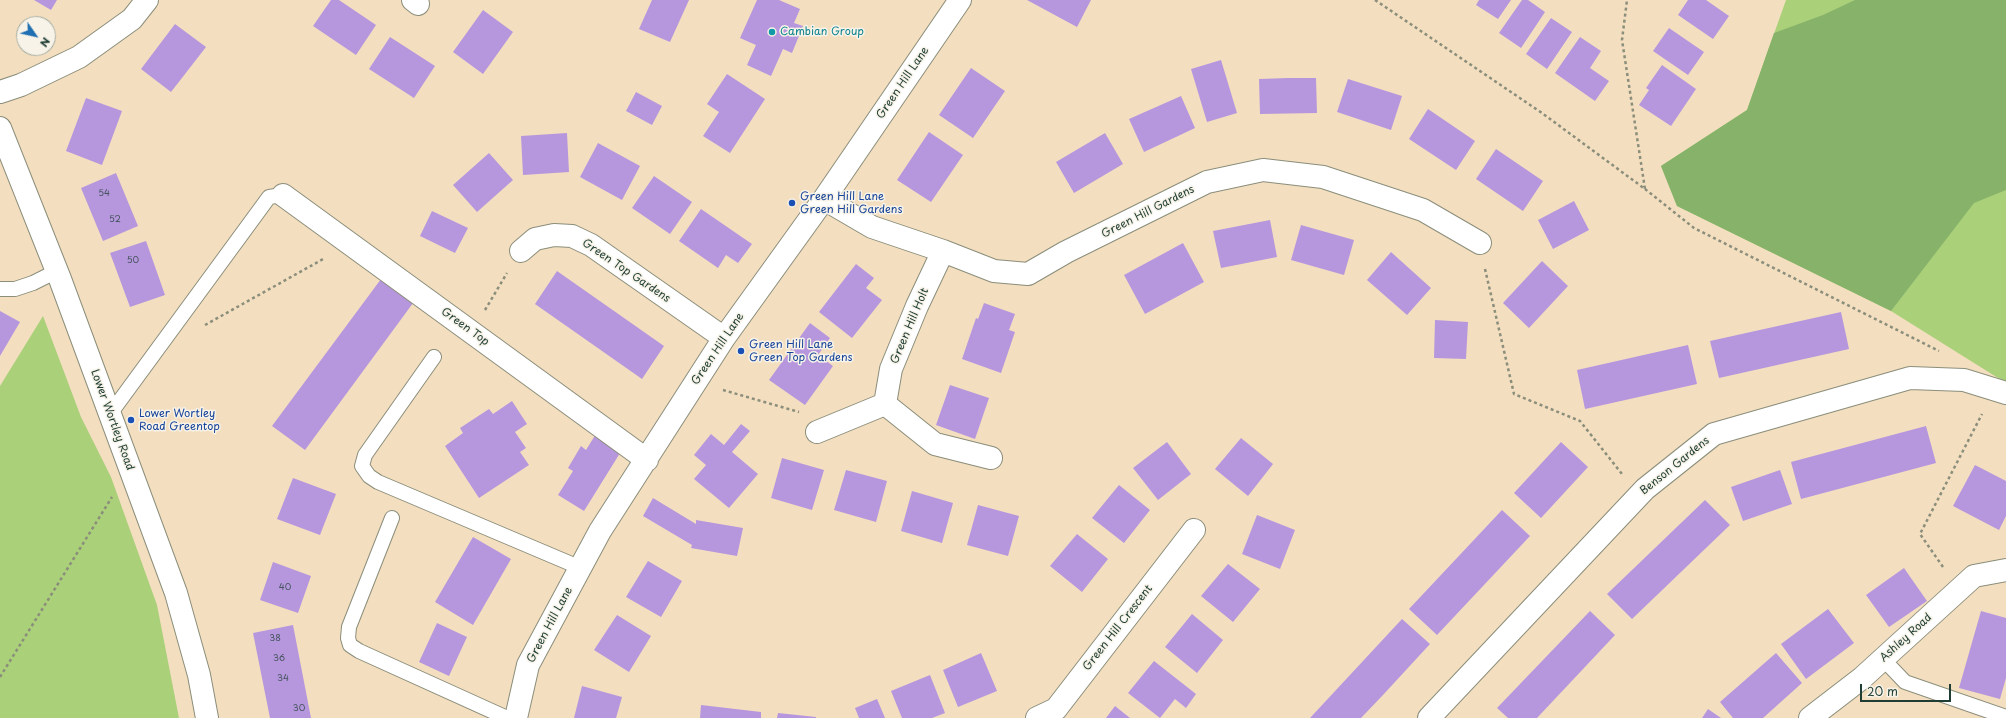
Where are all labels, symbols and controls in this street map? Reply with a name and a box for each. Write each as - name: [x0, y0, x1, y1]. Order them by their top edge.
- north arrow: [16, 16, 56, 56]
- place label: Cambian Group: [780, 25, 864, 39]
- marker: Cambian Group: [767, 27, 777, 37]
- text: N: [36, 34, 55, 51]
- street label: Green Hill Lane: [874, 44, 932, 122]
- street label: Green Hill Gardens: [1099, 183, 1197, 241]
- house number: 54: [98, 189, 110, 199]
- place label: Green Hill Lane Green Hill Gardens: [800, 190, 902, 216]
- marker: Green Hill Lane Green Hill Gardens: [787, 198, 797, 208]
- house number: 52: [109, 215, 121, 225]
- street label: Green Top Gardens: [579, 237, 673, 305]
- house number: 50: [127, 256, 139, 266]
- street label: Green Hill Holt: [888, 286, 932, 366]
- street label: Green Top: [438, 305, 492, 349]
- street label: Green Hill Lane: [689, 310, 747, 388]
- place label: Green Hill Lane Green Top Gardens: [749, 338, 853, 364]
- marker: Green Hill Lane Green Top Gardens: [736, 346, 746, 356]
- street label: Lower Wortley Road: [88, 368, 136, 472]
- place label: Lower Wortley Road Greentop: [139, 407, 220, 433]
- marker: Lower Wortley Road Greentop: [126, 415, 136, 425]
- street label: Benson Gardens: [1638, 434, 1712, 498]
- house number: 40: [279, 583, 291, 593]
- street label: Green Hill Crescent: [1080, 583, 1156, 673]
- street label: Green Hill Lane: [524, 585, 576, 665]
- street label: Ashley Road: [1877, 611, 1935, 665]
- house number: 38: [269, 634, 281, 644]
- house number: 36: [273, 654, 285, 664]
- house number: 34: [277, 674, 289, 684]
- scale bar: [1862, 676, 1953, 702]
- text: 20 m: [1867, 682, 1898, 700]
- house number: 30: [293, 704, 305, 714]

